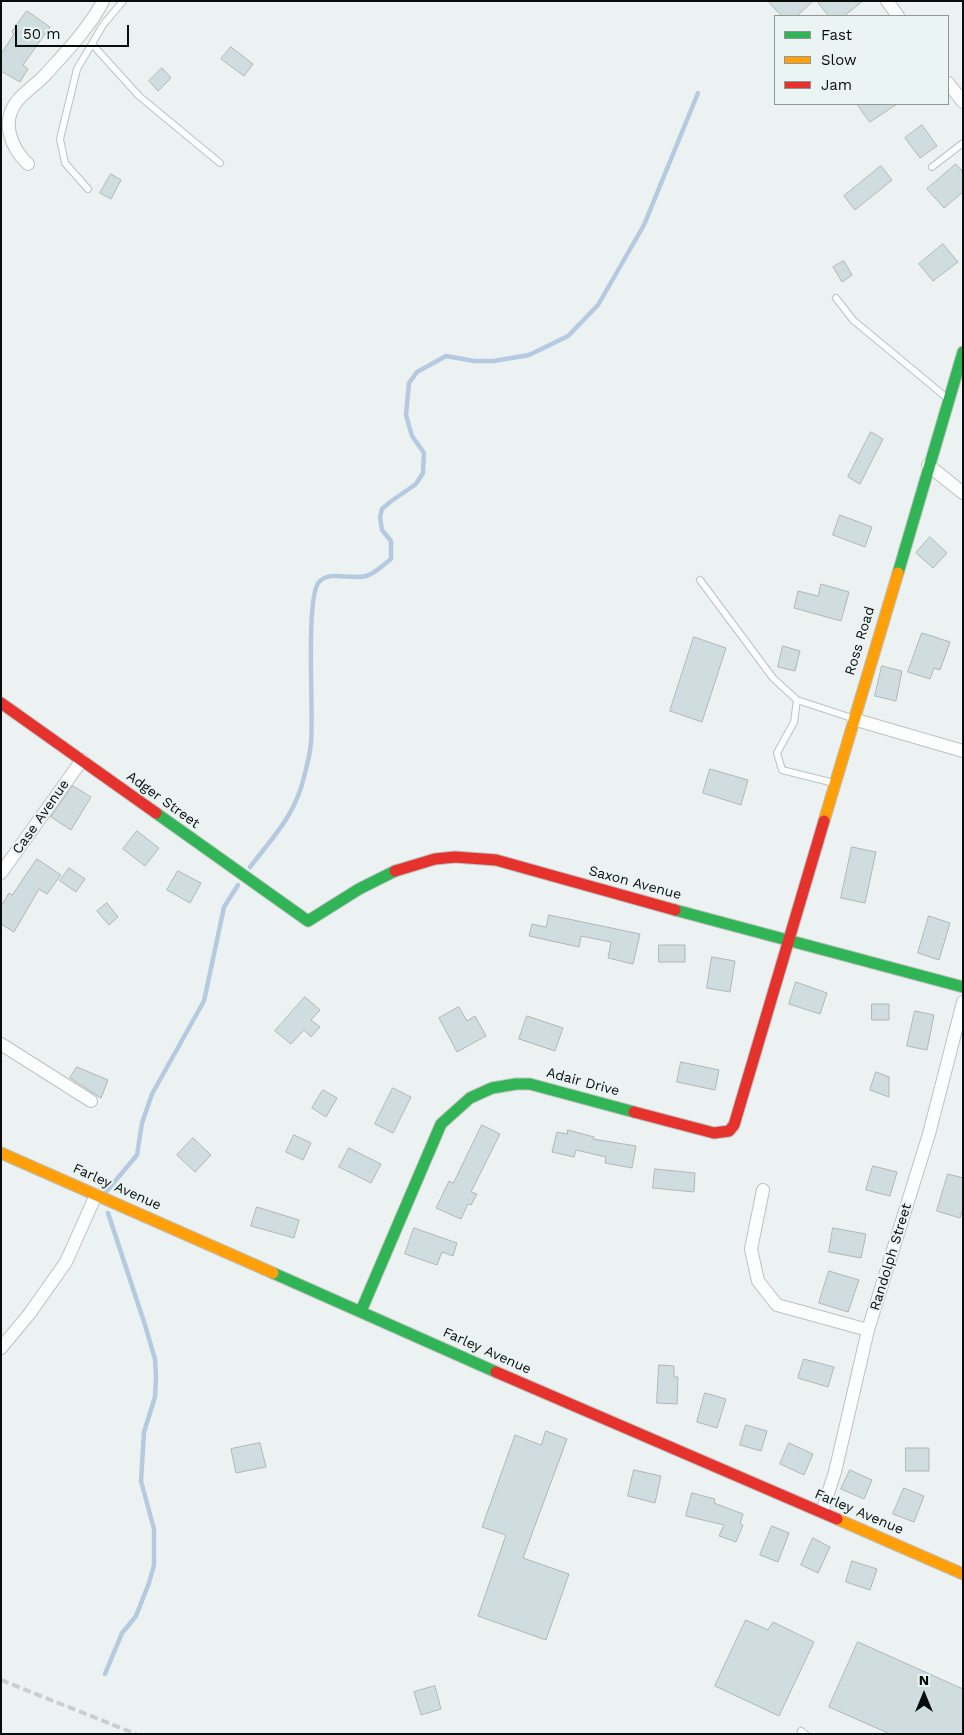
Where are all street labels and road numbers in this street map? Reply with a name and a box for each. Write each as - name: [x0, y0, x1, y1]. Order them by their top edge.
- street label: Ross Road: [842, 605, 878, 677]
- street label: Adger Street: [123, 768, 203, 832]
- street label: Case Avenue: [9, 776, 73, 858]
- street label: Saxon Avenue: [587, 863, 683, 903]
- street label: Adair Drive: [545, 1064, 621, 1100]
- street label: Farley Avenue: [70, 1160, 164, 1214]
- street label: Randolph Street: [867, 1201, 915, 1313]
- street label: Farley Avenue: [440, 1324, 534, 1378]
- street label: Farley Avenue: [812, 1486, 906, 1538]

